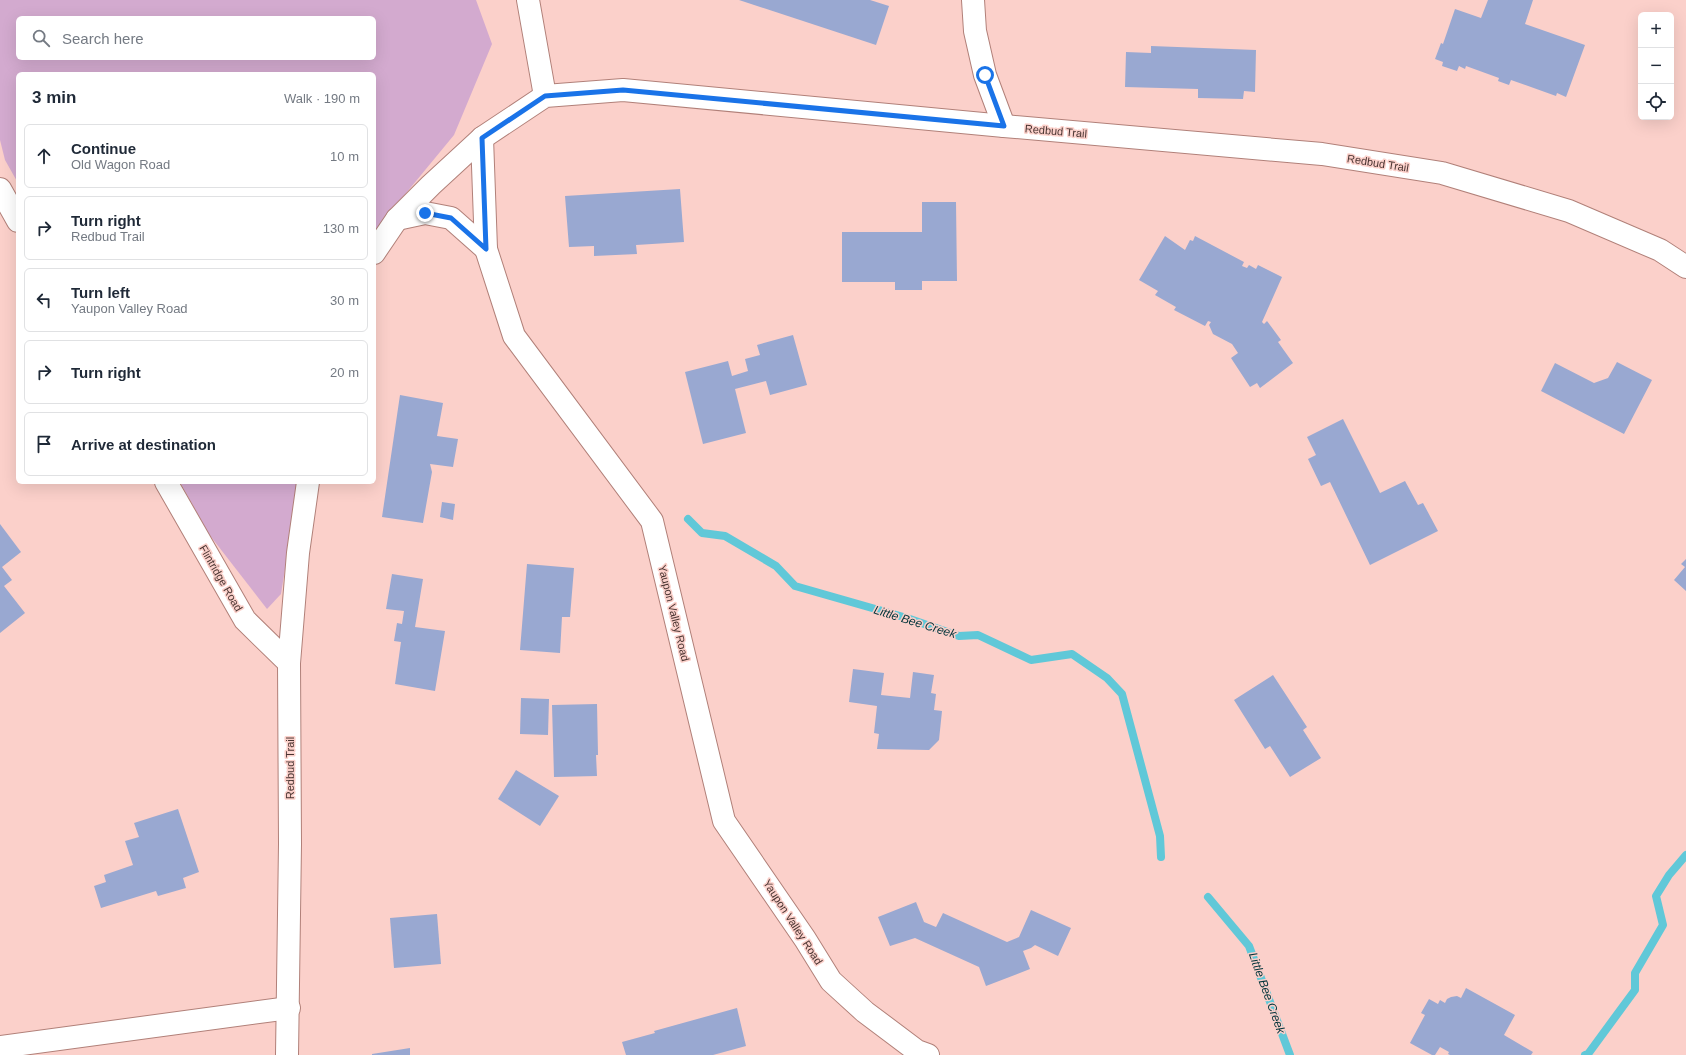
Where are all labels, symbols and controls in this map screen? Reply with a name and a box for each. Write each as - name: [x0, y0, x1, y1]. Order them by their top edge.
- map controls: [1638, 12, 1674, 120]
- button: +: [1638, 12, 1674, 48]
- search box: [16, 16, 376, 60]
- icon: search: [30, 27, 52, 49]
- text: Search here: [62, 30, 144, 47]
- button: −: [1638, 48, 1674, 84]
- route start: [976, 66, 994, 84]
- button: locate: [1638, 84, 1674, 120]
- text: 3 min: [32, 88, 76, 107]
- text: Walk · 190 m: [284, 91, 360, 106]
- street label: Redbud Trail: [1024, 122, 1088, 140]
- text: Continue: [71, 140, 136, 157]
- icon: ahead: [33, 145, 55, 167]
- text: 10 m: [330, 149, 359, 164]
- street label: Redbud Trail: [1346, 152, 1410, 174]
- text: Old Wagon Road: [71, 157, 170, 172]
- route end: [416, 204, 434, 222]
- text: Turn right: [71, 212, 141, 229]
- icon: right: [33, 217, 55, 239]
- text: 130 m: [323, 221, 359, 236]
- text: Redbud Trail: [71, 229, 145, 244]
- text: Turn left: [71, 284, 130, 301]
- icon: left: [33, 289, 55, 311]
- text: 30 m: [330, 293, 359, 308]
- text: Yaupon Valley Road: [71, 301, 188, 316]
- icon: right: [33, 361, 55, 383]
- text: Turn right: [71, 364, 141, 381]
- text: 20 m: [330, 365, 359, 380]
- icon: arrive: [33, 433, 55, 455]
- text: Arrive at destination: [71, 436, 216, 453]
- street label: Flintridge Road: [197, 543, 245, 613]
- street label: Yaupon Valley Road: [656, 564, 692, 662]
- water label: Little Bee Creek: [872, 603, 959, 641]
- street label: Redbud Trail: [284, 737, 296, 799]
- street label: Yaupon Valley Road: [761, 877, 825, 967]
- water label: Little Bee Creek: [1246, 950, 1289, 1036]

